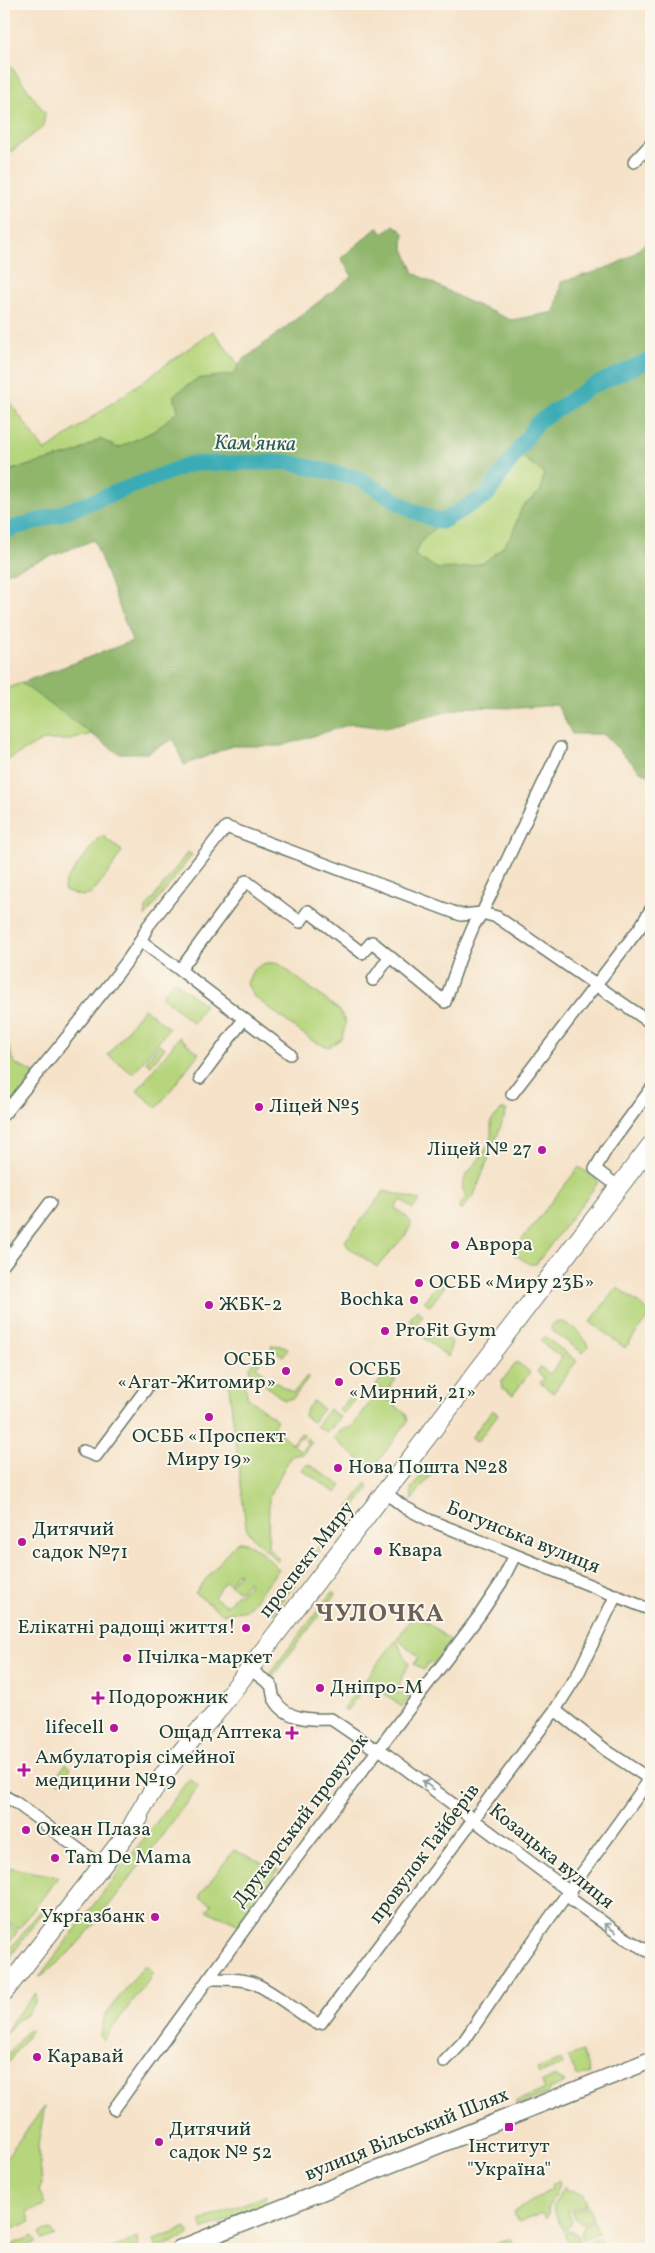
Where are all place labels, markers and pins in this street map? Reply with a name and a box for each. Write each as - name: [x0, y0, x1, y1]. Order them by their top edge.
- place label: Ліцей №5: [269, 1093, 360, 1121]
- marker: Ліцей №5: [253, 1101, 265, 1113]
- place label: Ліцей № 27: [427, 1136, 532, 1164]
- marker: Ліцей № 27: [536, 1144, 548, 1156]
- place label: Аврора: [465, 1231, 533, 1259]
- marker: Аврора: [449, 1239, 461, 1251]
- place label: ОСББ «Миру 23Б»: [429, 1269, 594, 1297]
- marker: ОСББ «Миру 23Б»: [413, 1277, 425, 1289]
- place label: Bochka: [340, 1286, 404, 1314]
- place label: ЖБК-2: [219, 1291, 282, 1319]
- marker: Bochka: [408, 1294, 420, 1306]
- marker: ЖБК-2: [203, 1299, 215, 1311]
- place label: ProFit Gym: [395, 1317, 496, 1345]
- marker: ProFit Gym: [379, 1325, 391, 1337]
- place label: ОСББ «Агат-Житомир»: [118, 1346, 276, 1397]
- place label: ОСББ «Мирний, 21»: [349, 1356, 476, 1407]
- marker: ОСББ «Агат-Житомир»: [280, 1365, 292, 1377]
- marker: ОСББ «Мирний, 21»: [333, 1376, 345, 1388]
- marker: ОСББ «Проспект Миру 19»: [203, 1411, 215, 1423]
- place label: ОСББ «Проспект Миру 19»: [132, 1423, 286, 1474]
- place label: Нова Пошта №28: [348, 1454, 508, 1482]
- marker: Нова Пошта №28: [332, 1462, 344, 1474]
- place label: Дитячий садок №71: [32, 1516, 128, 1567]
- marker: Дитячий садок №71: [16, 1536, 28, 1548]
- place label: Квара: [388, 1537, 443, 1565]
- marker: Квара: [372, 1545, 384, 1557]
- place label: Елікатні радощі життя!: [18, 1614, 236, 1642]
- marker: Елікатні радощі життя!: [240, 1622, 252, 1634]
- place label: Пчілка-маркет: [137, 1644, 272, 1672]
- marker: Пчілка-маркет: [121, 1652, 133, 1664]
- place label: Дніпро-М: [330, 1674, 423, 1702]
- marker: Дніпро-М: [314, 1682, 326, 1694]
- place label: Подорожник: [108, 1684, 228, 1712]
- marker: Подорожник: [92, 1692, 104, 1704]
- place label: lifecell: [45, 1714, 104, 1742]
- place label: Ощад Аптека: [159, 1719, 282, 1747]
- marker: lifecell: [108, 1722, 120, 1734]
- marker: Ощад Аптека: [286, 1727, 298, 1739]
- place label: Амбулаторія сімейної медицини №19: [35, 1744, 235, 1795]
- marker: Амбулаторія сімейної медицини №19: [17, 1763, 31, 1777]
- place label: Океан Плаза: [36, 1816, 151, 1844]
- marker: Океан Плаза: [20, 1824, 32, 1836]
- place label: Tam De Mama: [65, 1844, 192, 1872]
- marker: Tam De Mama: [49, 1852, 61, 1864]
- place label: Укргазбанк: [41, 1903, 145, 1931]
- marker: Укргазбанк: [149, 1911, 161, 1923]
- place label: Каравай: [47, 2043, 124, 2071]
- marker: Каравай: [31, 2051, 43, 2063]
- place label: Дитячий садок № 52: [169, 2116, 272, 2167]
- marker: Інститут "Україна": [503, 2121, 515, 2133]
- place label: Інститут "Україна": [467, 2133, 551, 2184]
- marker: Дитячий садок № 52: [153, 2136, 165, 2148]

